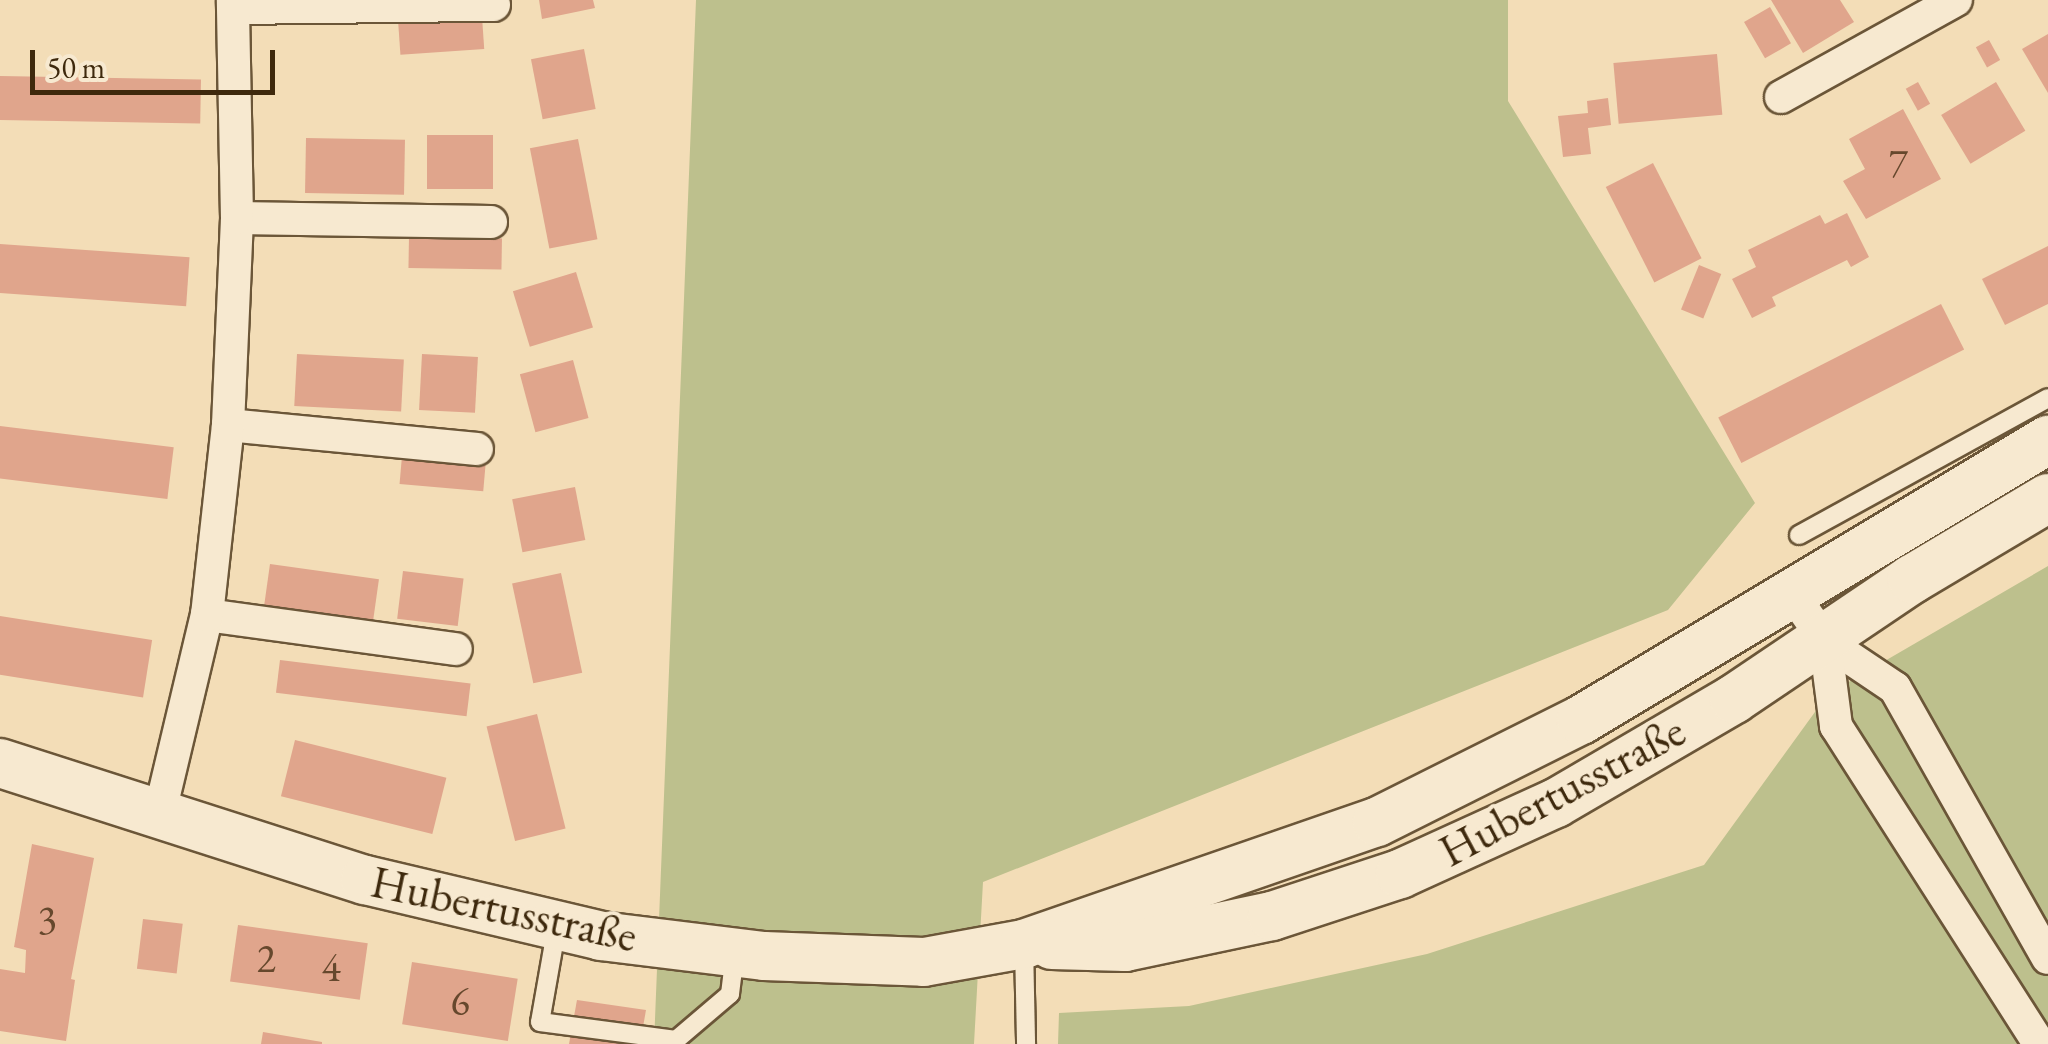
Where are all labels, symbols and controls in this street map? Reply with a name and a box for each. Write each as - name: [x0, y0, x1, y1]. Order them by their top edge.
- scale bar: [35, 30, 280, 92]
- text: 50 m: [47, 48, 105, 87]
- house number: 7: [1888, 139, 1908, 187]
- street label: Hubertusstraße: [1430, 704, 1694, 878]
- street label: Hubertusstraße: [366, 855, 642, 963]
- house number: 3: [37, 895, 57, 943]
- house number: 2: [256, 934, 276, 982]
- house number: 4: [321, 943, 341, 991]
- house number: 6: [450, 977, 470, 1025]

